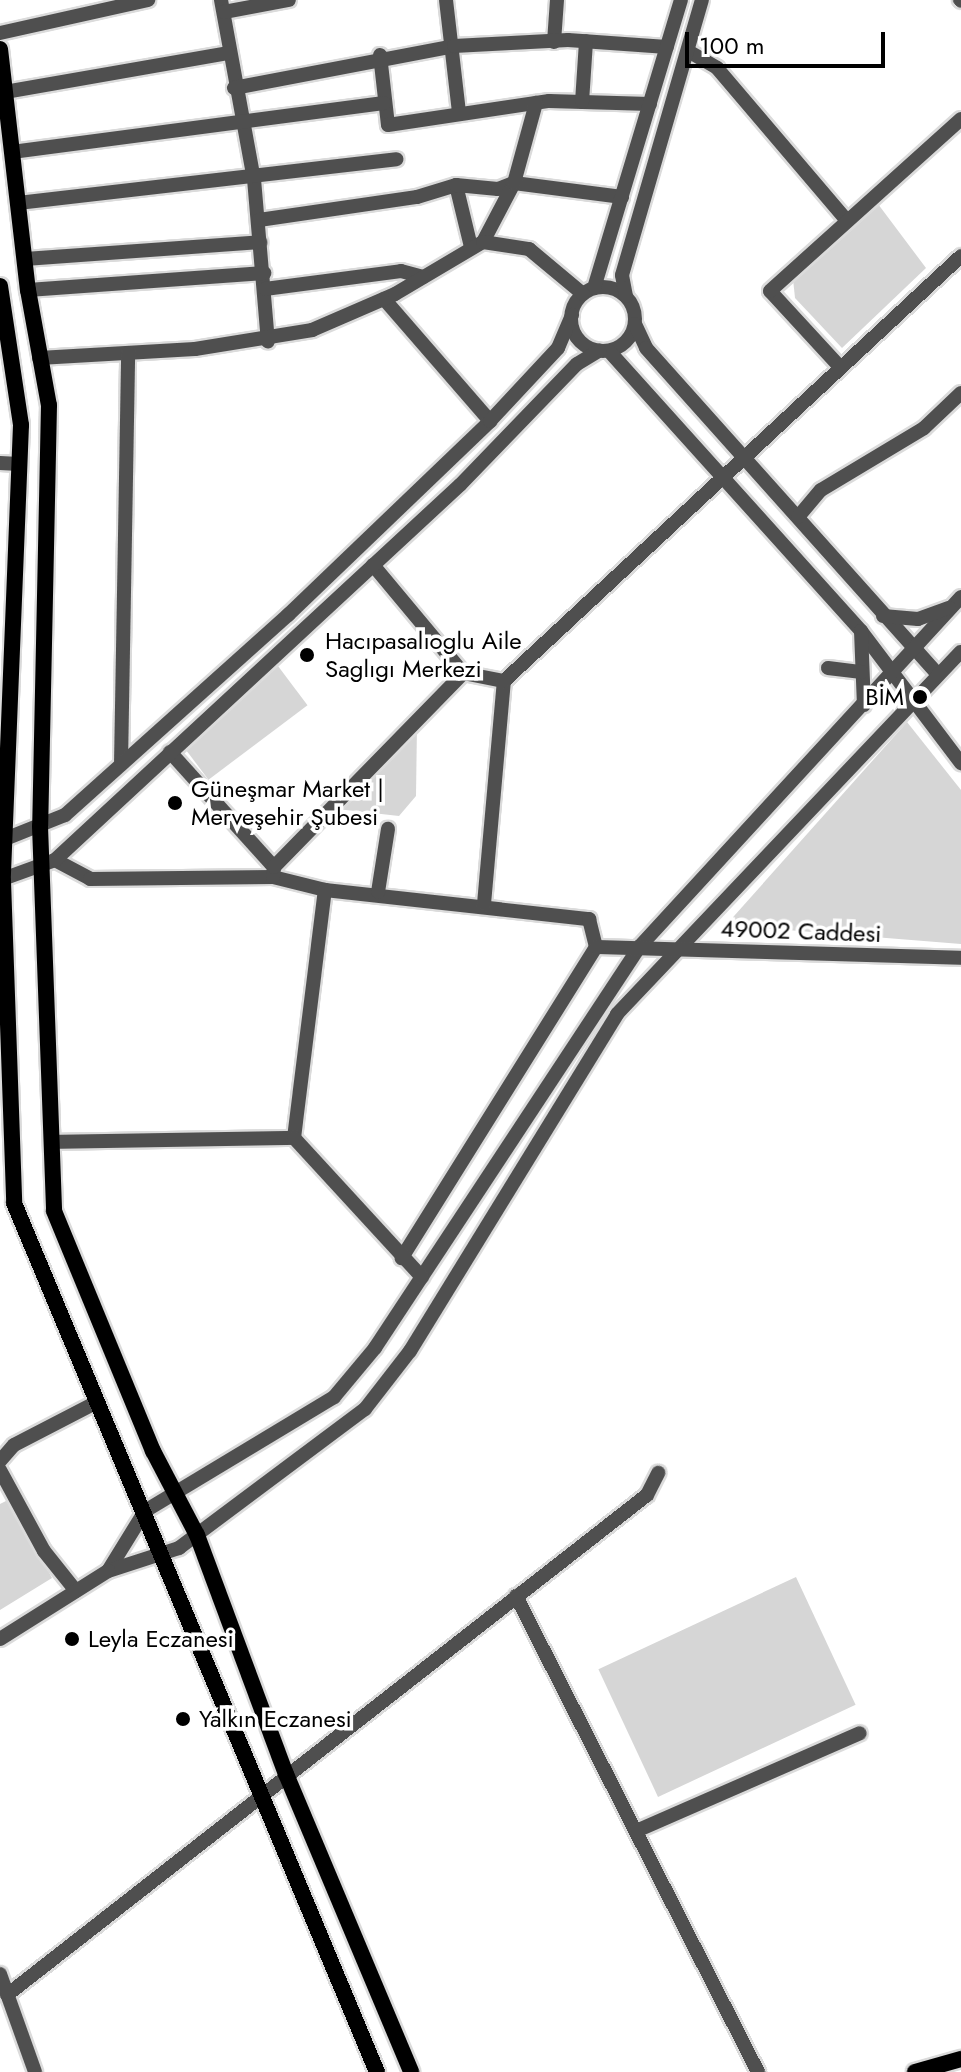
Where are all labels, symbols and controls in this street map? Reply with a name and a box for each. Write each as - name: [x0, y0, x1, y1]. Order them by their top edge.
- scale bar: [689, 16, 889, 66]
- text: 100 m: [699, 28, 765, 63]
- place label: Hacıpasalıoglu Aile Saglıgı Merkezi: [325, 627, 522, 683]
- marker: Hacıpasalıoglu Aile Saglıgı Merkezi: [296, 644, 318, 666]
- place label: BİM: [865, 683, 904, 711]
- marker: BİM: [911, 688, 929, 706]
- place label: Güneşmar Market | Merveşehir Şubesi: [191, 775, 384, 831]
- marker: Güneşmar Market | Merveşehir Şubesi: [166, 794, 184, 812]
- street label: 49002 Caddesi: [720, 914, 882, 948]
- place label: Leyla Eczanesi: [88, 1625, 234, 1653]
- marker: Leyla Eczanesi: [63, 1630, 81, 1648]
- place label: Yalkın Eczanesi: [199, 1705, 352, 1733]
- marker: Yalkın Eczanesi: [174, 1710, 192, 1728]

